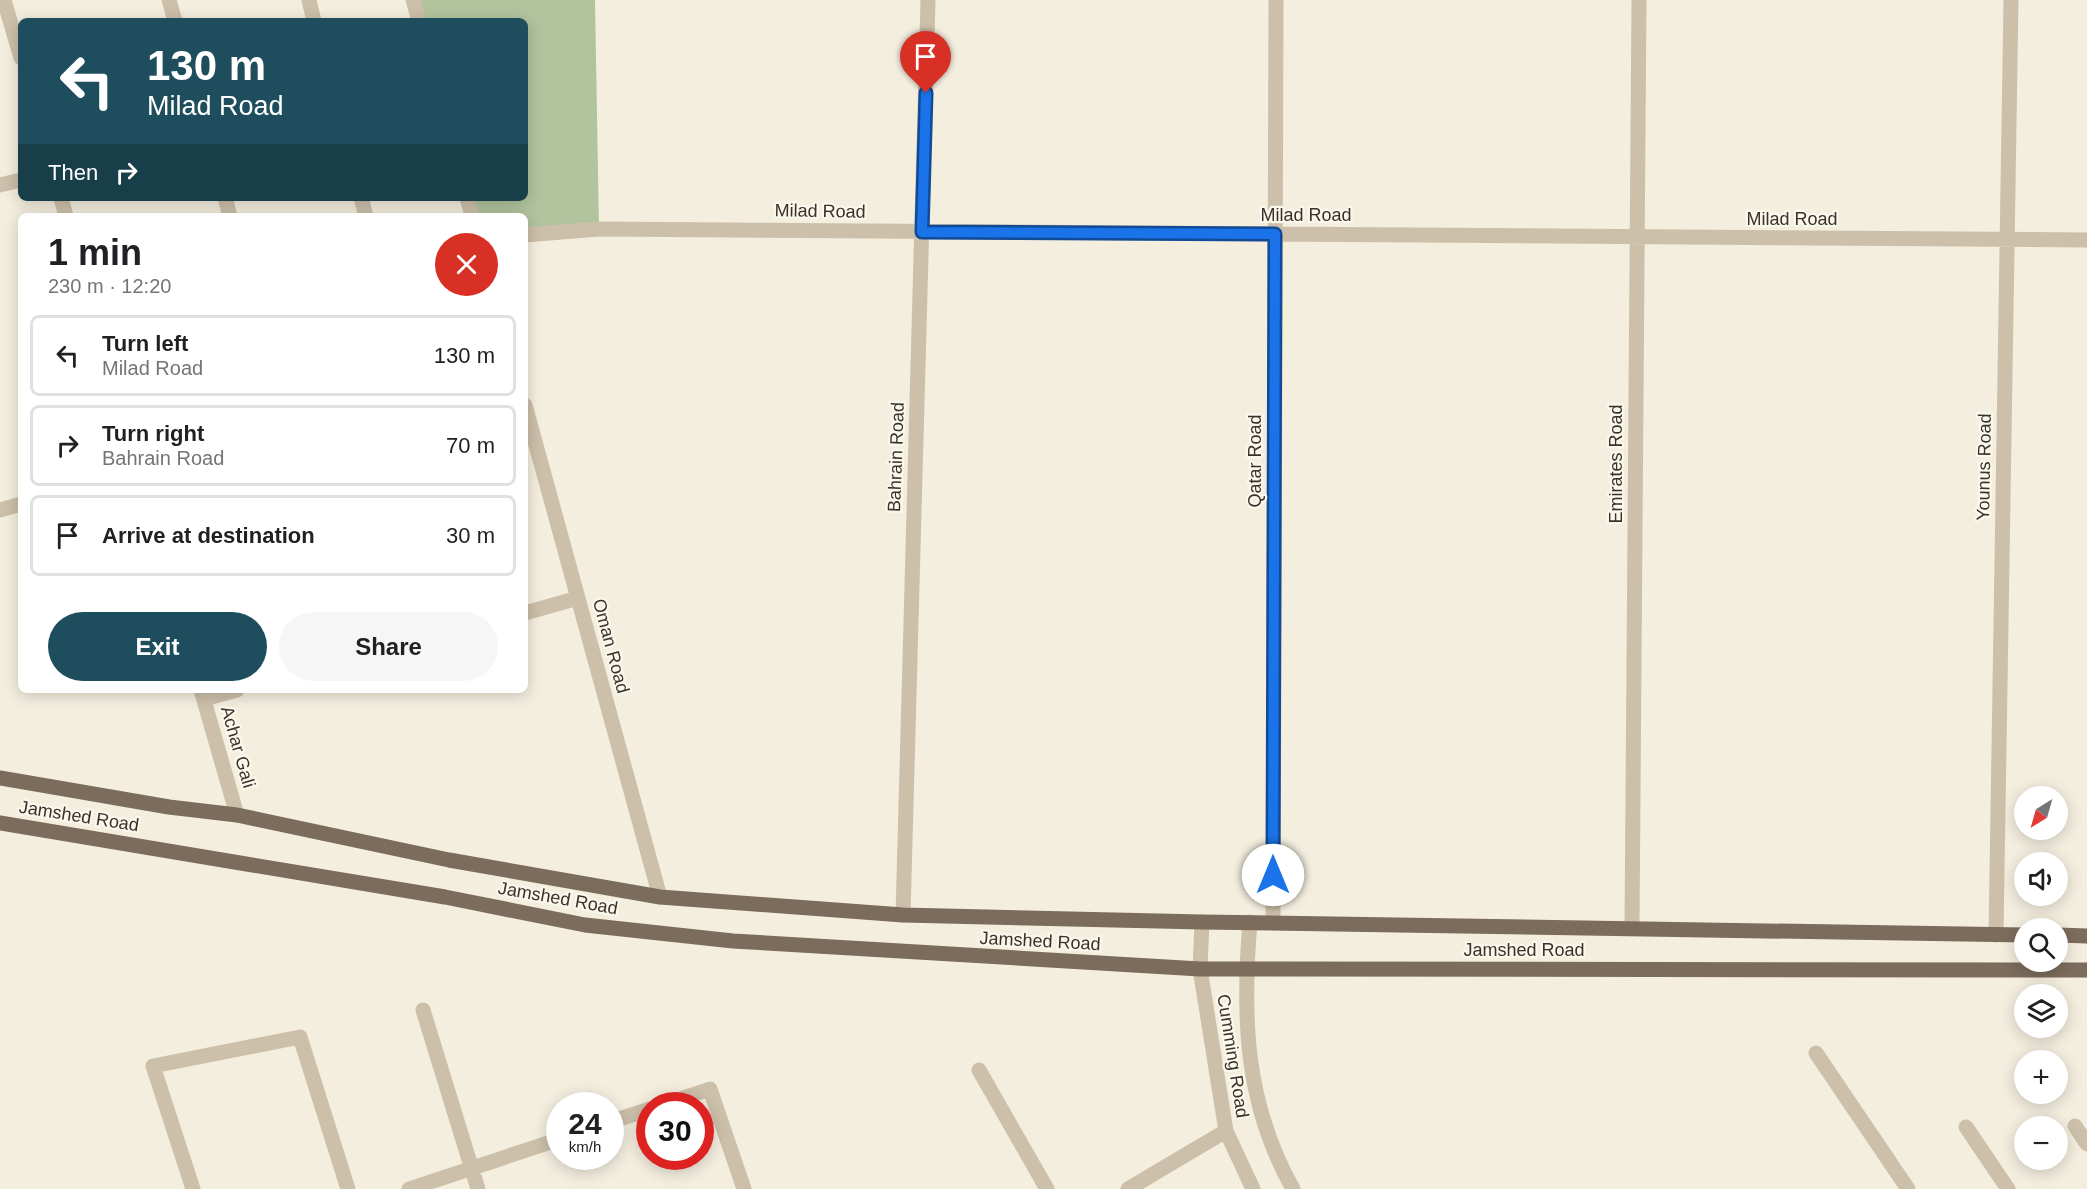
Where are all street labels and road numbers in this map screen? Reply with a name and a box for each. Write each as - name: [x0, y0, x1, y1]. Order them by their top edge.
- street label: Milad Road: [774, 200, 866, 222]
- street label: Milad Road: [1260, 205, 1352, 225]
- street label: Milad Road: [1746, 209, 1838, 229]
- street label: Bahrain Road: [884, 402, 908, 512]
- street label: Emirates Road: [1606, 404, 1626, 524]
- street label: Younus Road: [1973, 413, 1995, 521]
- street label: Qatar Road: [1245, 414, 1265, 508]
- street label: Oman Road: [589, 597, 633, 695]
- street label: Achar Gali: [217, 704, 259, 790]
- street label: Jamshed Road: [18, 797, 140, 835]
- street label: Jamshed Road: [497, 878, 619, 918]
- street label: Jamshed Road: [979, 928, 1101, 954]
- street label: Jamshed Road: [1463, 940, 1585, 960]
- street label: Cumming Road: [1213, 993, 1253, 1119]

